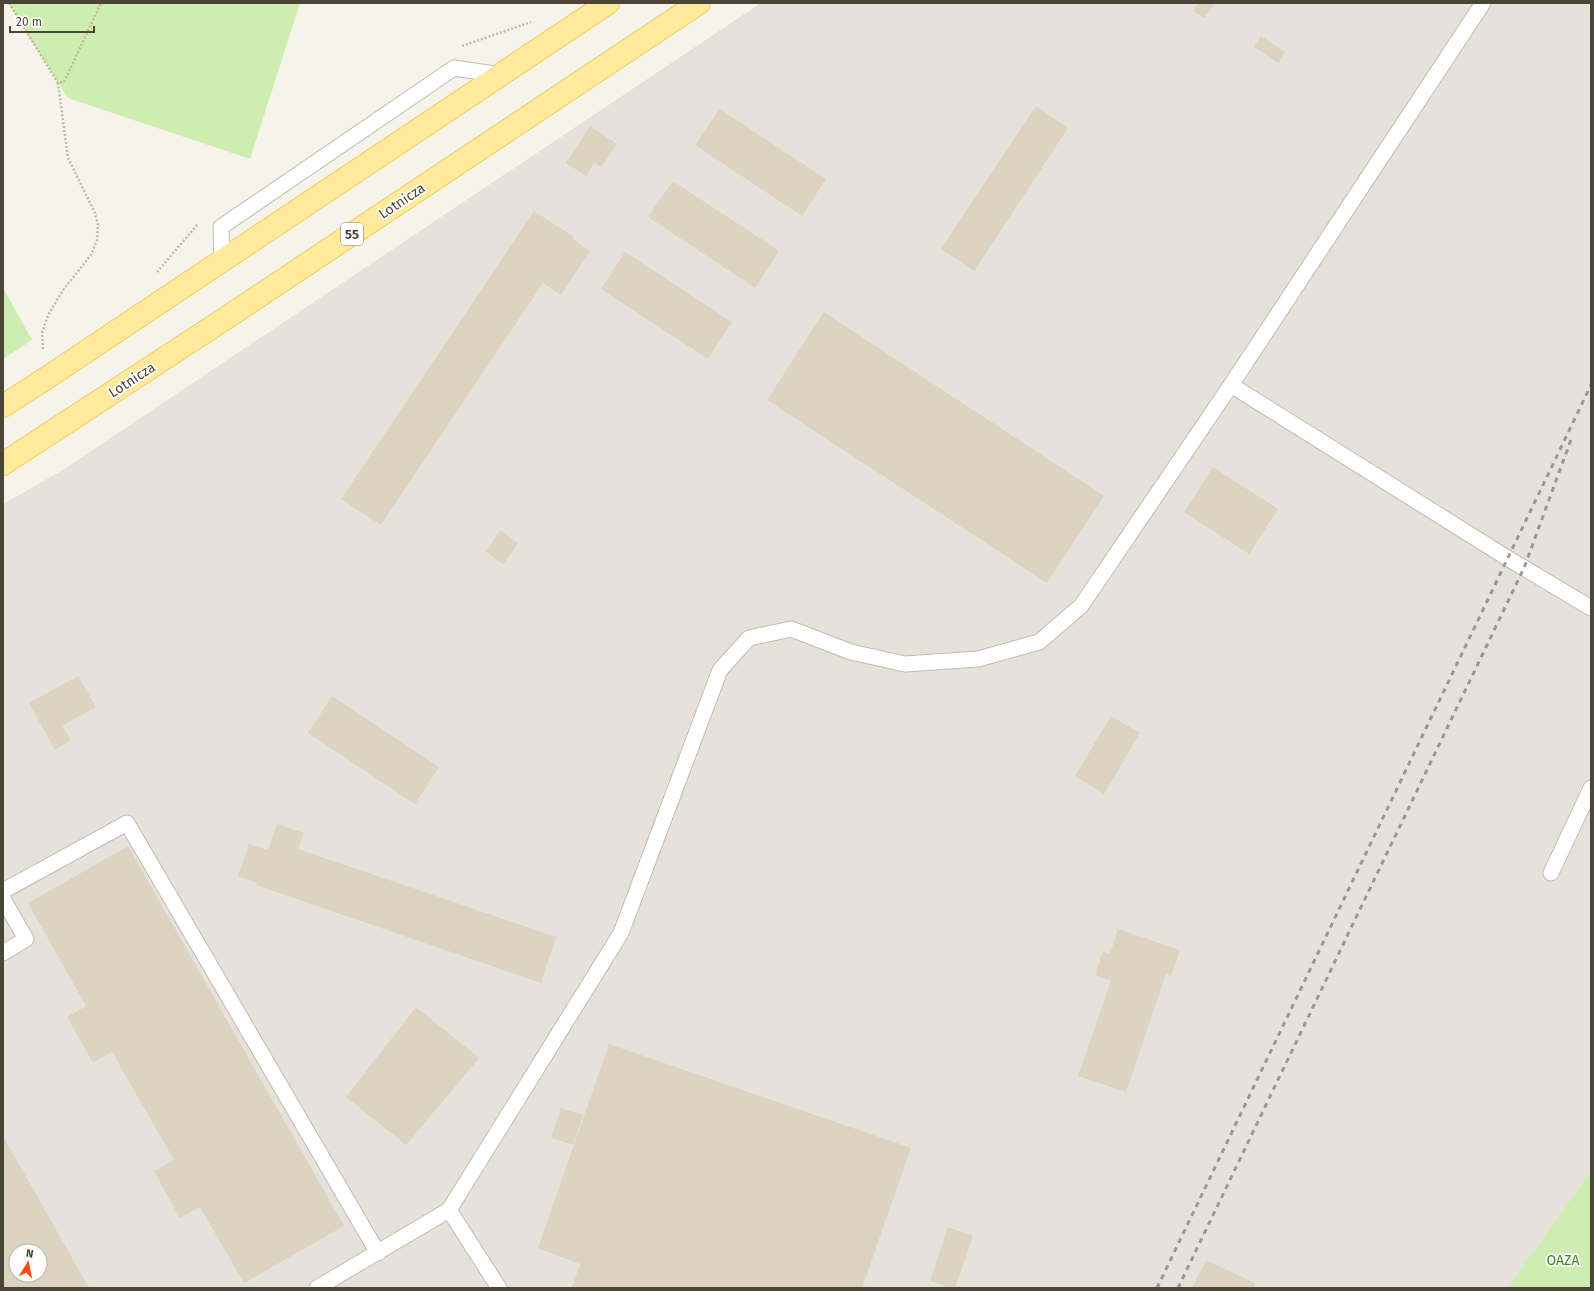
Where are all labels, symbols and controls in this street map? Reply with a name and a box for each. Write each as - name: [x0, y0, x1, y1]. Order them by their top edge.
- scale bar: [10, 8, 94, 34]
- text: 20 m: [16, 15, 42, 29]
- street label: Lotnicza: [376, 179, 428, 223]
- road number: 55: [341, 223, 363, 245]
- street label: Lotnicza: [105, 359, 159, 401]
- north arrow: [8, 1243, 48, 1283]
- text: N: [25, 1247, 34, 1261]
- park label: OAZA: [1547, 1252, 1579, 1269]

